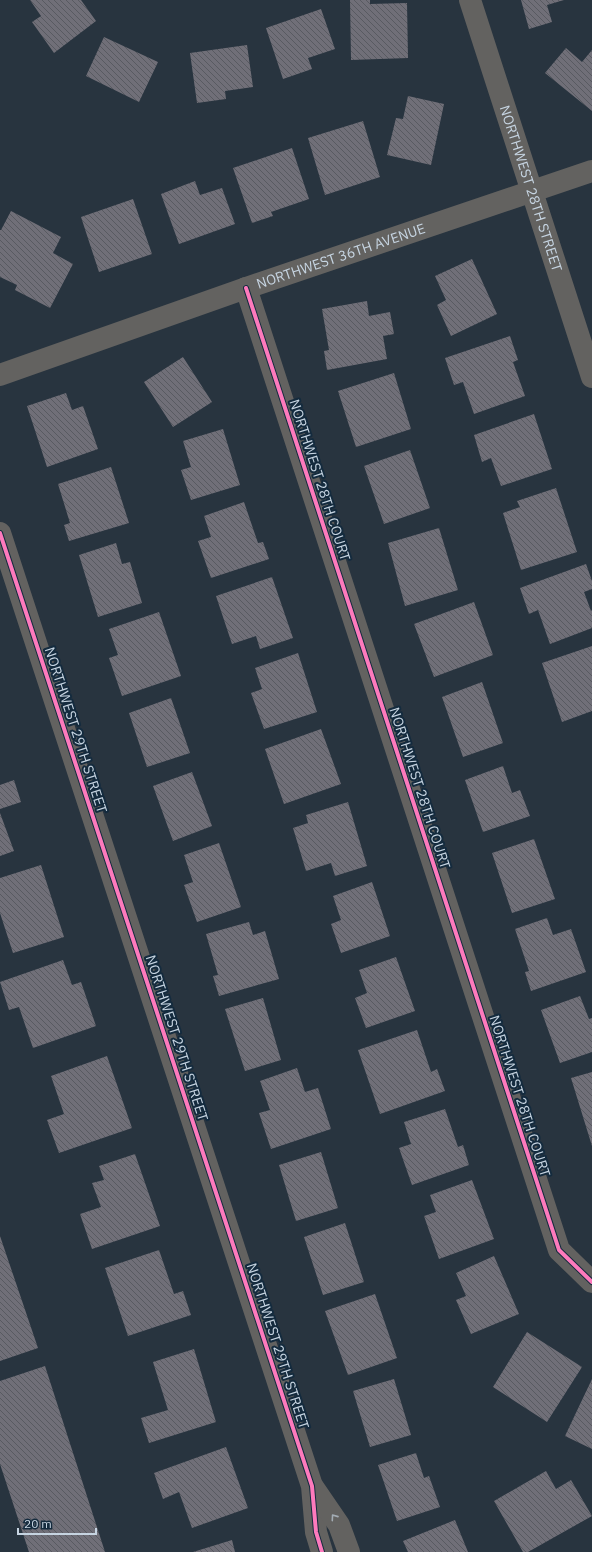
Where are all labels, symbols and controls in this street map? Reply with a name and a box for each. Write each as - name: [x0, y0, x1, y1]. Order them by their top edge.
- street label: NORTHWEST 28TH STREET: [496, 103, 566, 274]
- street label: NORTHWEST 36TH AVENUE: [254, 219, 428, 293]
- street label: NORTHWEST 28TH COURT: [285, 397, 355, 563]
- street label: NORTHWEST 29TH STREET: [41, 645, 111, 815]
- street label: NORTHWEST 28TH COURT: [385, 705, 455, 871]
- street label: NORTHWEST 29TH STREET: [142, 953, 212, 1123]
- street label: NORTHWEST 28TH COURT: [485, 1013, 555, 1179]
- street label: NORTHWEST 29TH STREET: [243, 1261, 313, 1431]
- scale bar: [18, 1510, 96, 1536]
- one-way arrow: [331, 1514, 339, 1521]
- text: 20 m: [24, 1516, 52, 1531]

